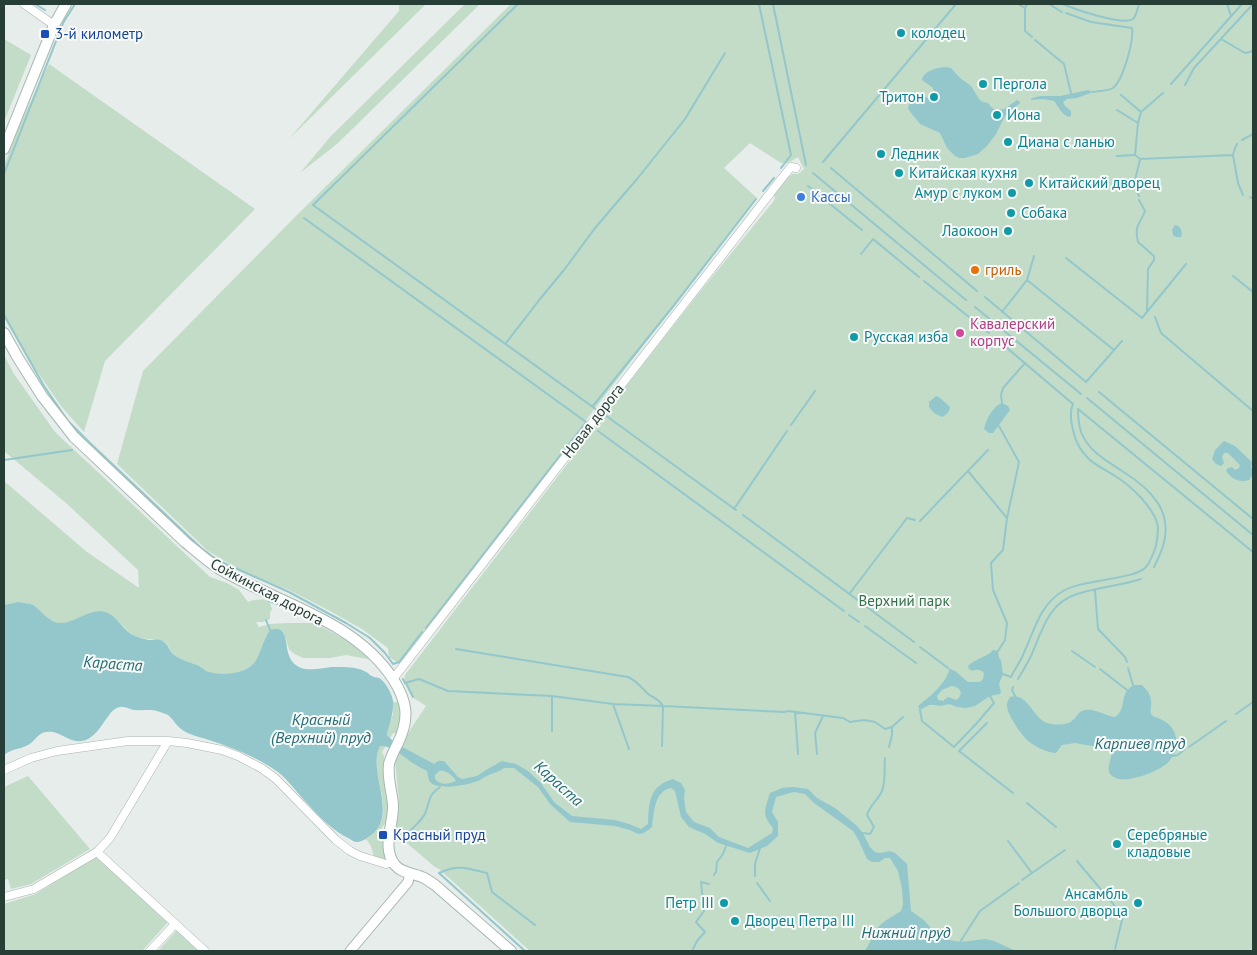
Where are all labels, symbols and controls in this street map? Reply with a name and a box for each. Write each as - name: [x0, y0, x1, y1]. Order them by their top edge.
- place label: колодец: [911, 23, 965, 42]
- place label: 3-й километр: [55, 24, 143, 43]
- marker: колодец: [895, 27, 907, 39]
- marker: 3-й километр: [39, 28, 51, 40]
- place label: Пергола: [993, 74, 1047, 93]
- marker: Пергола: [977, 78, 989, 90]
- place label: Тритон: [879, 87, 924, 106]
- marker: Тритон: [928, 91, 940, 103]
- place label: Иона: [1007, 105, 1041, 124]
- marker: Иона: [991, 109, 1003, 121]
- place label: Диана с ланью: [1018, 132, 1115, 151]
- marker: Диана с ланью: [1002, 136, 1014, 148]
- place label: Ледник: [890, 144, 940, 163]
- marker: Ледник: [875, 148, 887, 160]
- place label: Китайская кухня: [909, 163, 1017, 182]
- marker: Китайская кухня: [893, 167, 905, 179]
- place label: Китайский дворец: [1039, 173, 1160, 192]
- marker: Китайский дворец: [1023, 177, 1035, 189]
- place label: Амур с луком: [914, 183, 1002, 202]
- place label: Кассы: [811, 187, 851, 206]
- marker: Амур с луком: [1006, 187, 1018, 199]
- marker: Кассы: [795, 191, 807, 203]
- place label: Собака: [1021, 203, 1067, 222]
- marker: Собака: [1005, 207, 1017, 219]
- place label: Лаокоон: [941, 221, 998, 240]
- marker: Лаокоон: [1002, 225, 1014, 237]
- place label: гриль: [985, 260, 1021, 279]
- marker: гриль: [969, 264, 981, 276]
- place label: Кавалерский корпус: [970, 314, 1055, 350]
- place label: Русская изба: [864, 327, 949, 346]
- marker: Кавалерский корпус: [954, 327, 966, 339]
- marker: Русская изба: [848, 331, 860, 343]
- street label: Новая дорога: [558, 380, 628, 462]
- street label: Сойкинская дорога: [207, 554, 327, 629]
- park label: Верхний парк: [858, 591, 950, 610]
- water label: Караста: [83, 651, 143, 675]
- water label: Красный (Верхний) пруд: [271, 709, 371, 747]
- water label: Карпиев пруд: [1094, 733, 1186, 753]
- water label: Караста: [530, 756, 588, 810]
- place label: Красный пруд: [393, 825, 486, 844]
- place label: Серебряные кладовые: [1127, 825, 1207, 861]
- marker: Красный пруд: [377, 829, 389, 841]
- marker: Серебряные кладовые: [1111, 838, 1123, 850]
- place label: Ансамбль Большого дворца: [1013, 884, 1128, 920]
- place label: Петр III: [665, 893, 714, 912]
- marker: Петр III: [718, 897, 730, 909]
- marker: Ансамбль Большого дворца: [1132, 897, 1144, 909]
- place label: Дворец Петра III: [745, 911, 855, 930]
- marker: Дворец Петра III: [729, 915, 741, 927]
- water label: Нижний пруд: [861, 922, 951, 942]

